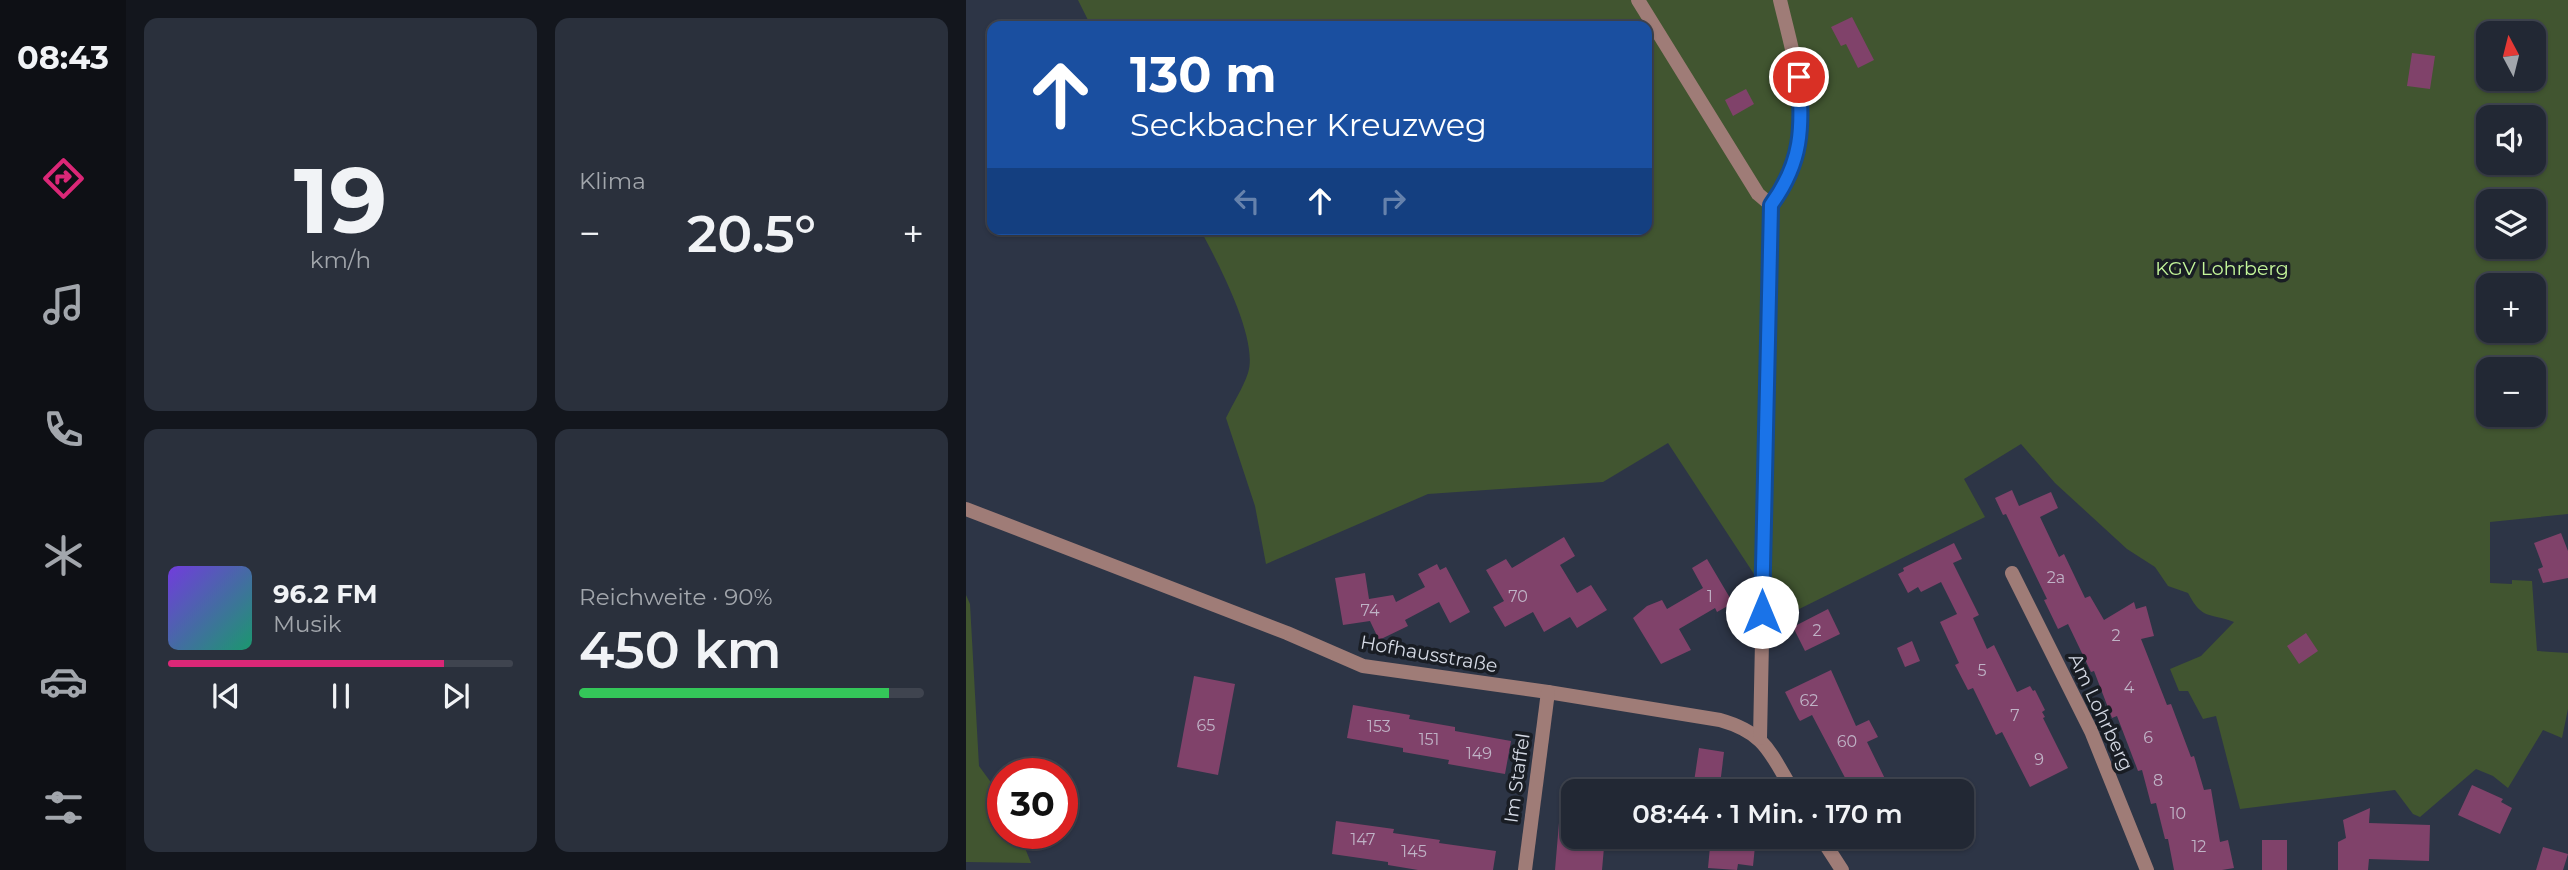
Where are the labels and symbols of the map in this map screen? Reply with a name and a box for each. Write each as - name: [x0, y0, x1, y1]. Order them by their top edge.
- north arrow: [2476, 21, 2546, 91]
- pin: [1769, 47, 1829, 107]
- park label: KGV Lohrberg: [2155, 257, 2289, 280]
- house number: 2a: [2047, 568, 2065, 587]
- position arrow: [1725, 575, 1799, 649]
- house number: 70: [1508, 587, 1528, 606]
- house number: 1: [1707, 587, 1713, 606]
- house number: 74: [1361, 601, 1380, 620]
- house number: 2: [1812, 621, 1822, 640]
- house number: 2: [2111, 626, 2121, 645]
- street label: Hofhausstraße: [1359, 631, 1499, 677]
- street label: Am Lohrberg: [2064, 650, 2138, 774]
- house number: 5: [1977, 661, 1987, 680]
- house number: 4: [2124, 678, 2135, 697]
- house number: 62: [1800, 691, 1818, 710]
- house number: 7: [2010, 706, 2020, 725]
- house number: 65: [1197, 716, 1215, 735]
- house number: 153: [1367, 717, 1391, 736]
- house number: 6: [2143, 728, 2153, 747]
- house number: 151: [1419, 730, 1439, 749]
- street label: Im Staffel: [1499, 732, 1535, 824]
- house number: 60: [1837, 732, 1857, 751]
- house number: 149: [1466, 744, 1492, 763]
- house number: 9: [2034, 750, 2044, 769]
- speed limit sign: 30: [987, 758, 1078, 849]
- house number: 8: [2153, 771, 2163, 790]
- house number: 10: [2170, 804, 2186, 823]
- house number: 147: [1351, 830, 1375, 849]
- house number: 12: [2192, 837, 2206, 856]
- house number: 145: [1401, 842, 1427, 861]

